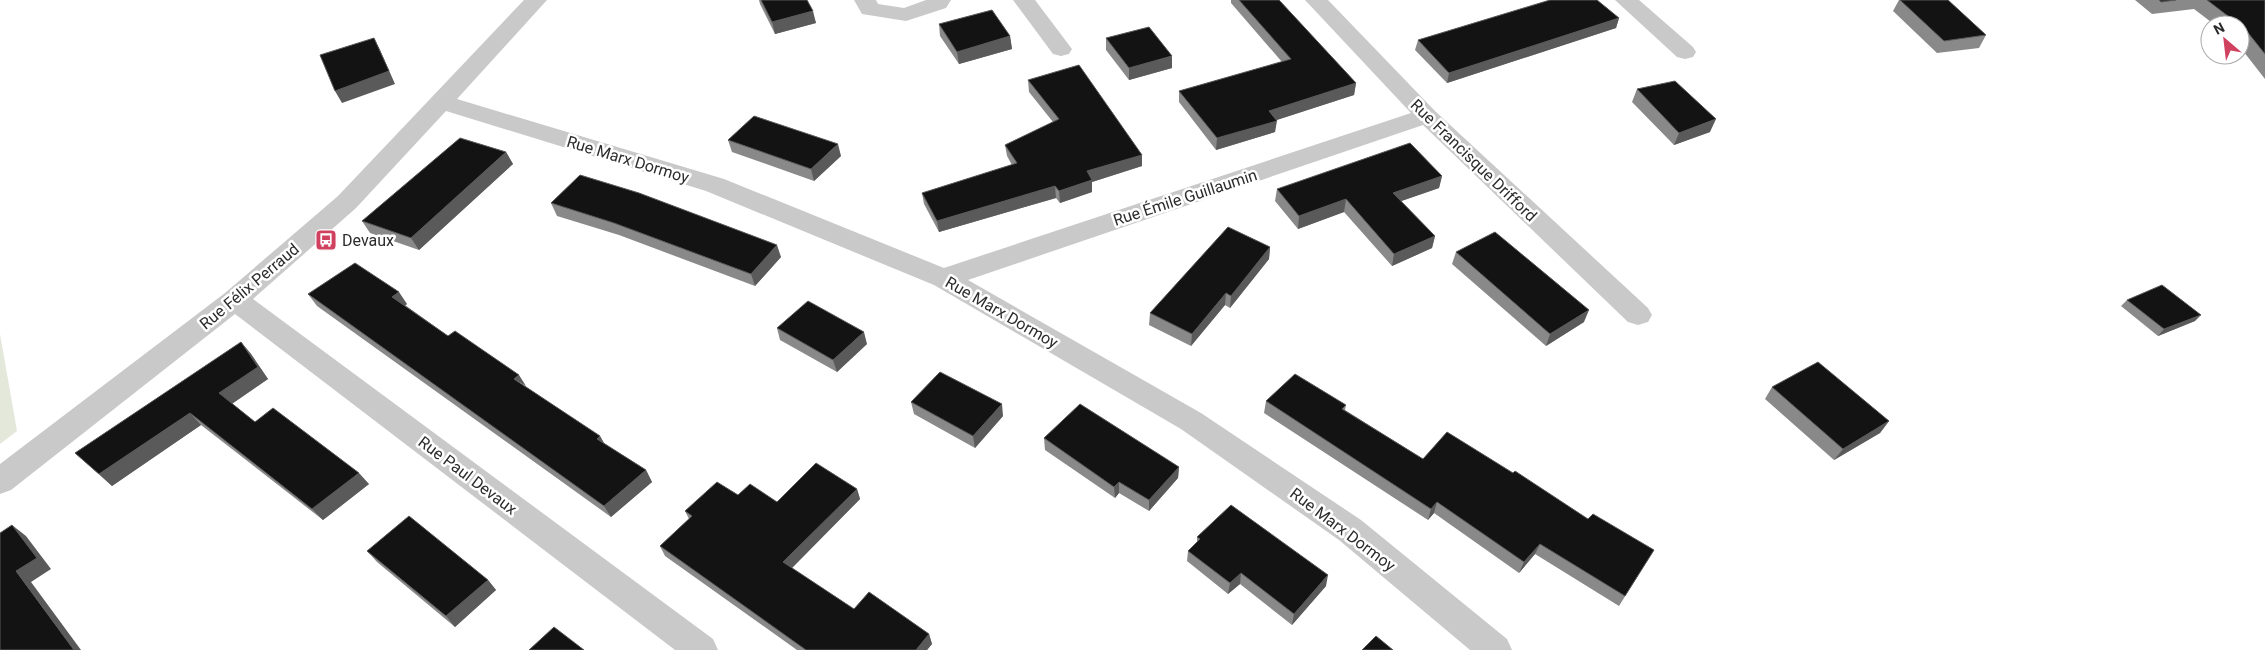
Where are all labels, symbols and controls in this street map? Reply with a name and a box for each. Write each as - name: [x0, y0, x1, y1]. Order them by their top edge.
- north arrow: [2200, 15, 2250, 65]
- text: N: [2211, 19, 2227, 38]
- street label: Rue Francisque Drifford: [1407, 95, 1541, 225]
- street label: Rue Marx Dormoy: [564, 132, 692, 187]
- street label: Rue Émile Guillaumin: [1111, 165, 1260, 230]
- bus stop icon: Devaux: [314, 228, 338, 252]
- place label: Devaux: [342, 231, 394, 250]
- street label: Rue Félix Perraud: [196, 239, 303, 333]
- street label: Rue Marx Dormoy: [942, 273, 1062, 353]
- street label: Rue Paul Devaux: [415, 432, 521, 519]
- street label: Rue Marx Dormoy: [1286, 484, 1399, 575]

